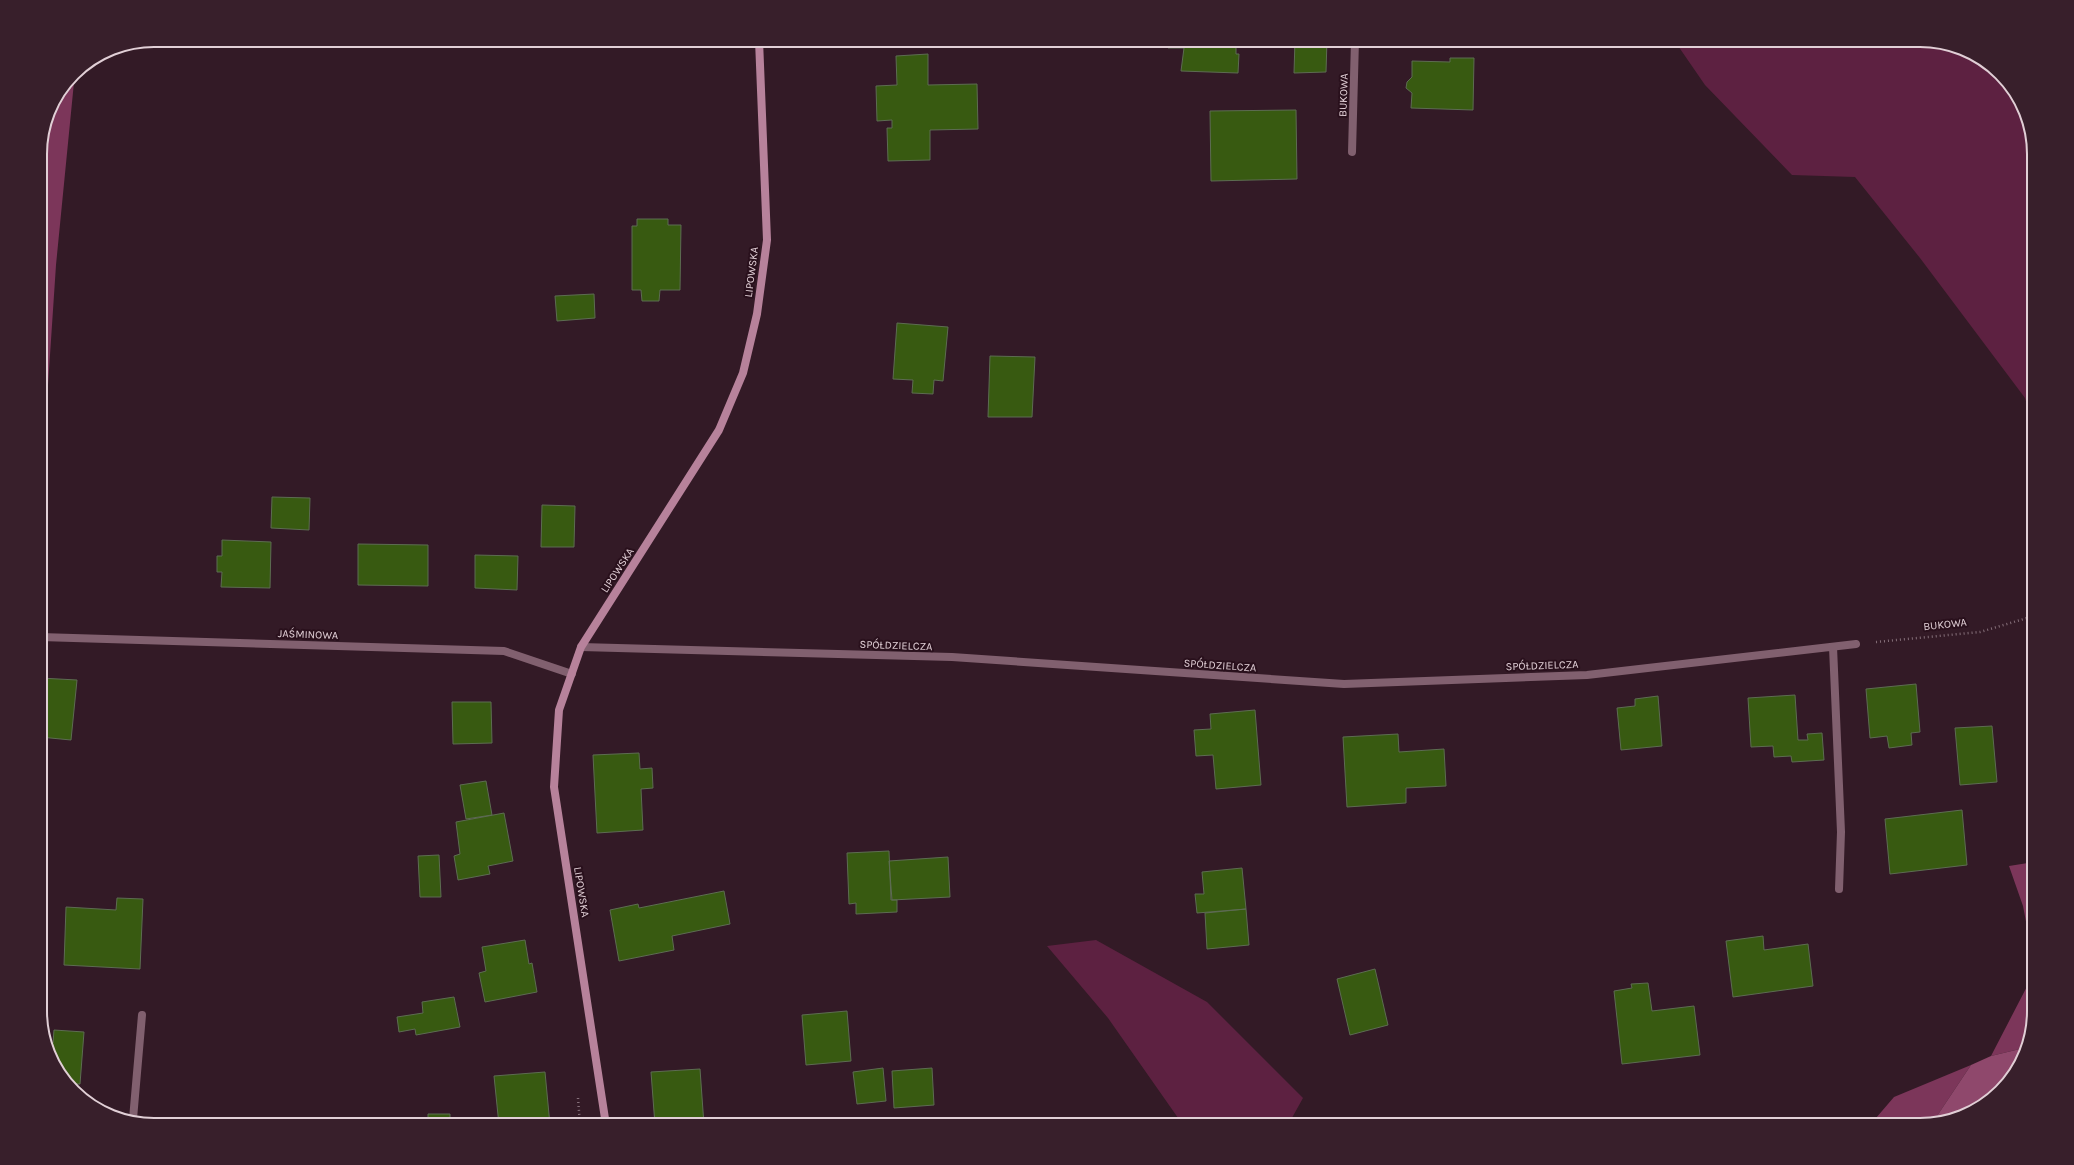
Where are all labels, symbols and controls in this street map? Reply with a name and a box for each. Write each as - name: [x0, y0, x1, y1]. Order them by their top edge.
- street label: BUKOWA: [1336, 72, 1351, 117]
- street label: LIPOWSKA: [742, 245, 761, 298]
- street label: LIPOWSKA: [598, 545, 637, 595]
- street label: BUKOWA: [1923, 616, 1968, 633]
- street label: JAŚMINOWA: [278, 625, 339, 642]
- street label: SPÓŁDZIELCZA: [859, 636, 933, 653]
- street label: SPÓŁDZIELCZA: [1183, 654, 1258, 675]
- street label: SPÓŁDZIELCZA: [1505, 656, 1579, 673]
- street label: LIPOWSKA: [571, 866, 592, 919]

